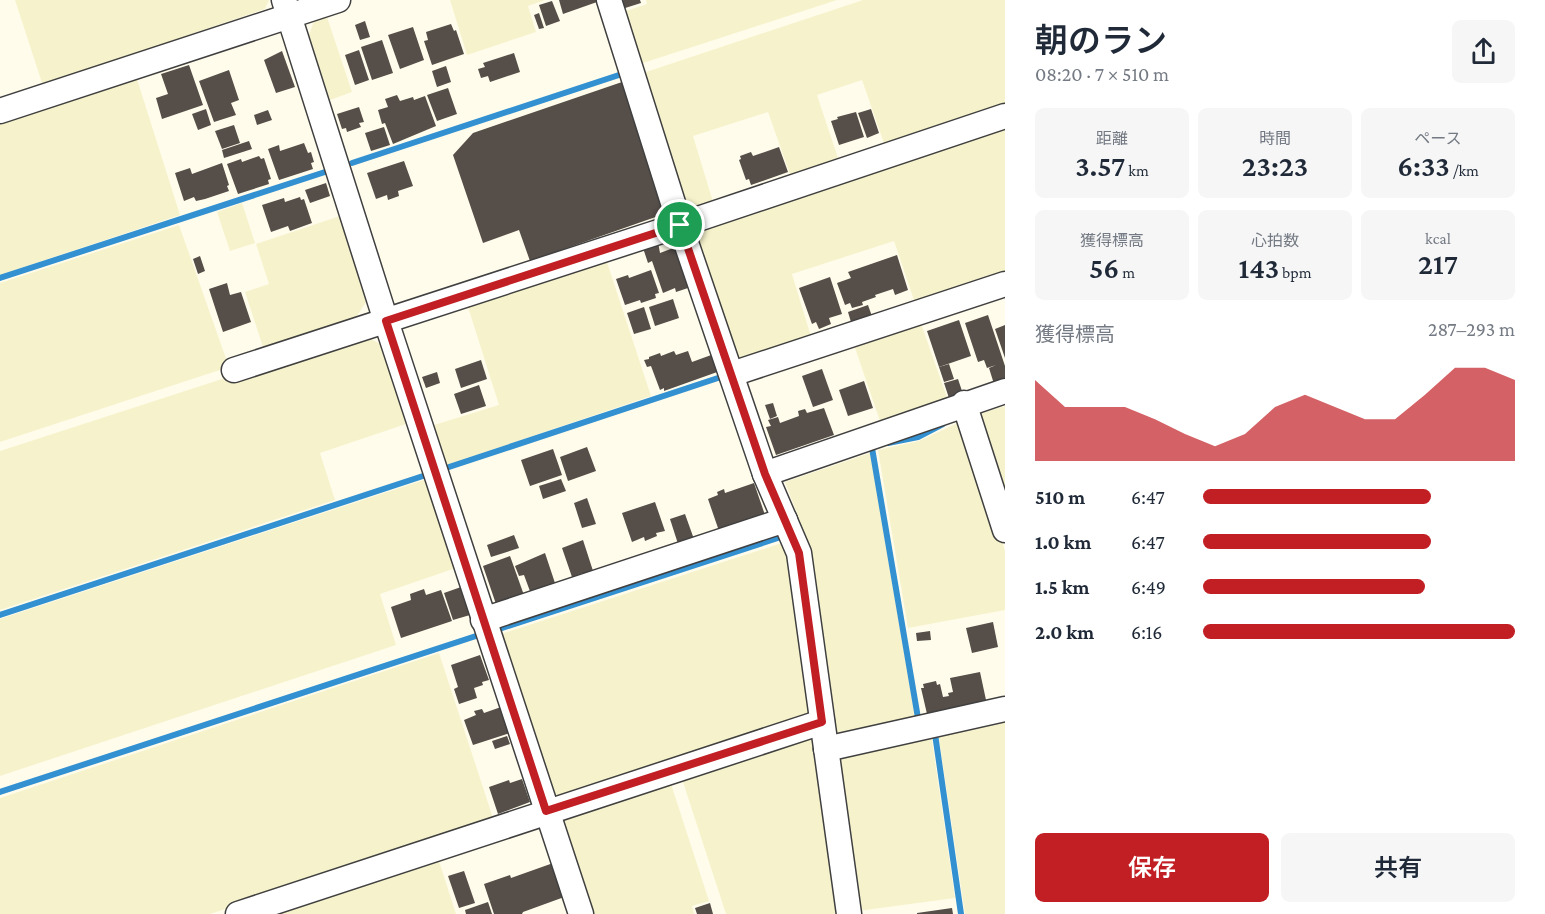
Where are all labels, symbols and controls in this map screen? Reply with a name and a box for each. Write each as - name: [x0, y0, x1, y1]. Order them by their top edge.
- button: share: [1452, 20, 1515, 83]
- text: 朝のラン: [1035, 22, 1167, 59]
- text: 08:20 · 7 × 510 m: [1035, 63, 1169, 85]
- text: 距離: [1096, 130, 1128, 147]
- text: 時間: [1259, 130, 1291, 147]
- text: ペース: [1414, 130, 1462, 147]
- text: 3.57: [1075, 149, 1125, 182]
- text: 23:23: [1242, 149, 1308, 182]
- text: 6:33: [1397, 149, 1450, 182]
- text: km: [1125, 162, 1149, 179]
- text: /km: [1450, 162, 1479, 179]
- pin: [654, 199, 705, 250]
- icon: arrive: [663, 208, 696, 241]
- text: kcal: [1425, 230, 1451, 247]
- text: 獲得標高: [1080, 232, 1144, 249]
- text: 心拍数: [1251, 232, 1299, 249]
- text: 217: [1418, 247, 1458, 280]
- text: 56: [1089, 251, 1119, 284]
- text: 143: [1238, 251, 1279, 284]
- text: m: [1119, 264, 1135, 281]
- text: bpm: [1279, 264, 1312, 281]
- text: 287–293 m: [1428, 318, 1515, 340]
- text: 獲得標高: [1035, 323, 1115, 345]
- text: 510 m: [1035, 486, 1085, 508]
- text: 6:47: [1131, 486, 1165, 508]
- text: 1.0 km: [1035, 531, 1091, 553]
- text: 6:47: [1131, 531, 1165, 553]
- text: 1.5 km: [1035, 576, 1090, 598]
- text: 6:49: [1131, 576, 1166, 598]
- text: 2.0 km: [1035, 621, 1094, 643]
- text: 6:16: [1131, 621, 1163, 643]
- button: 保存: [1035, 833, 1269, 902]
- button: 共有: [1281, 833, 1515, 902]

